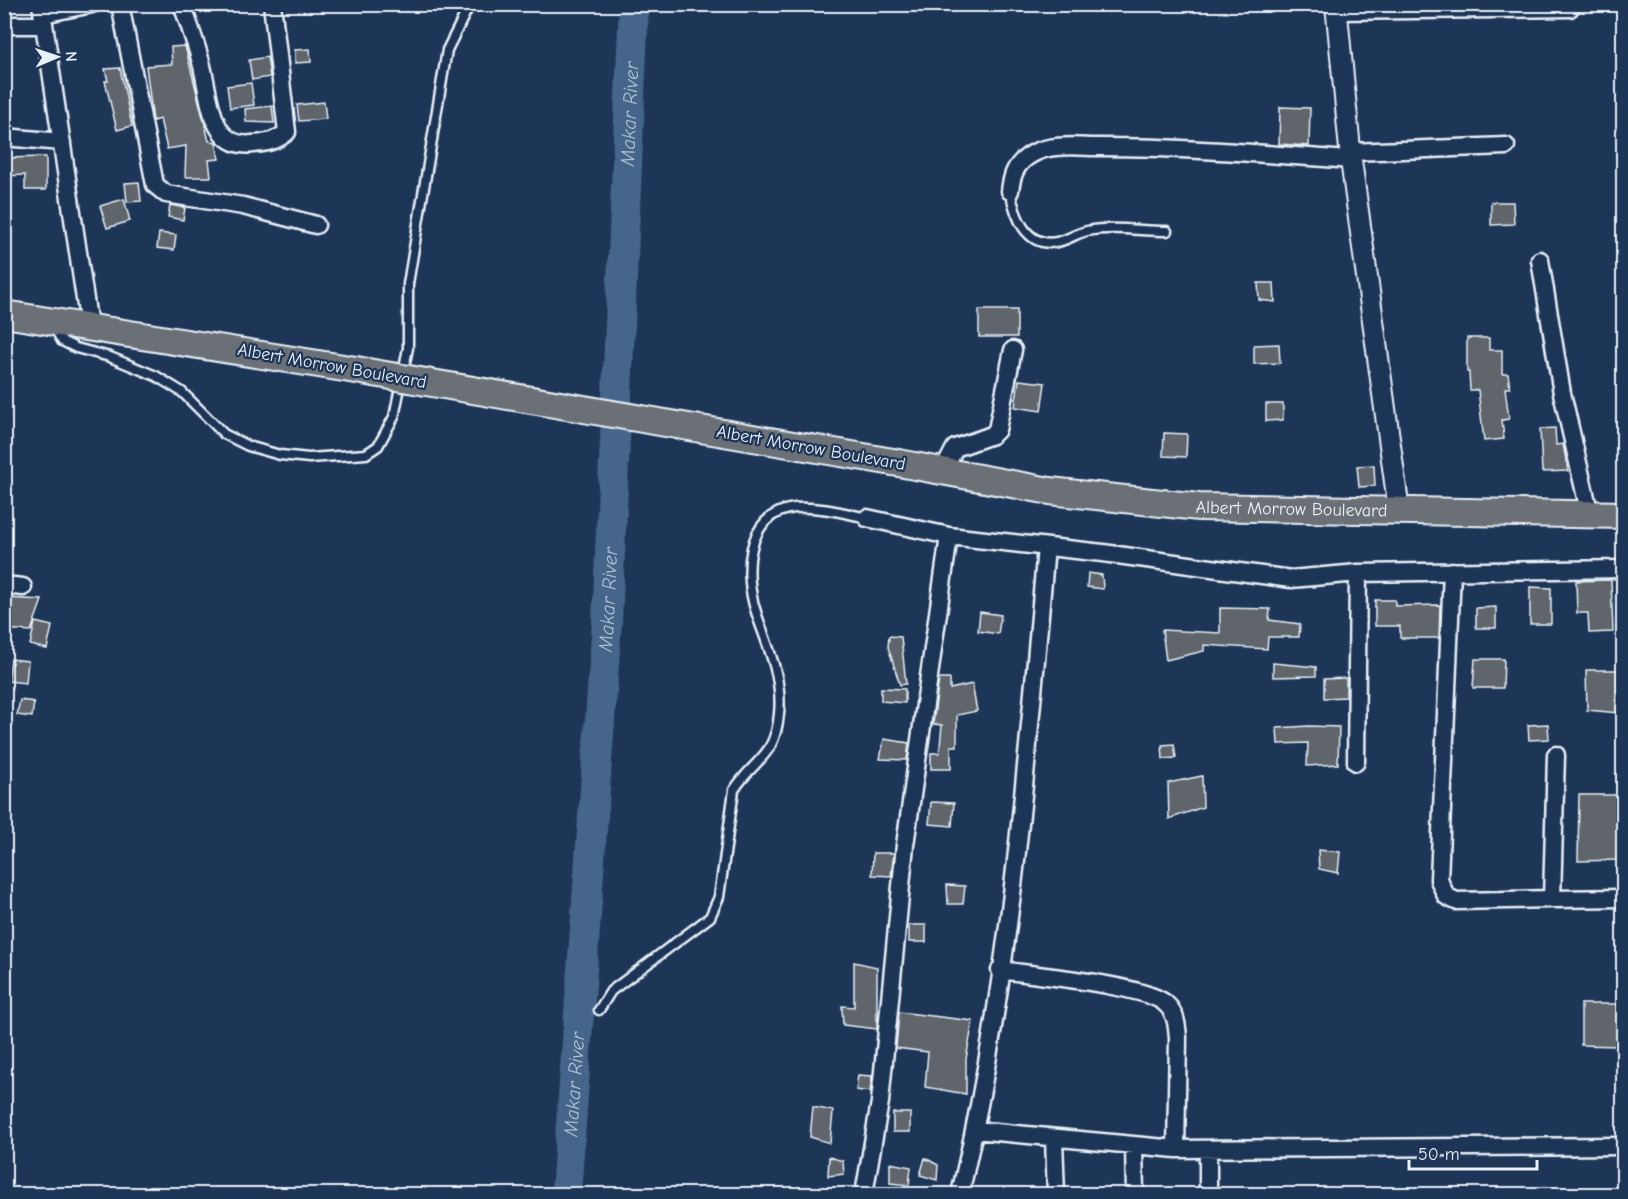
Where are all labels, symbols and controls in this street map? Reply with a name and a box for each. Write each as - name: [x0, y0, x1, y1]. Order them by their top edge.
- north arrow: [27, 27, 87, 87]
- text: N: [62, 51, 80, 62]
- water label: Makar River: [615, 60, 643, 168]
- street label: Albert Morrow Boulevard: [236, 339, 428, 393]
- street label: Albert Morrow Boulevard: [715, 421, 907, 475]
- street label: Albert Morrow Boulevard: [1195, 496, 1388, 521]
- water label: Makar River: [593, 546, 622, 654]
- water label: Makar River: [559, 1030, 589, 1138]
- scale bar: [1409, 1133, 1536, 1171]
- text: 50 m: [1418, 1144, 1460, 1165]

